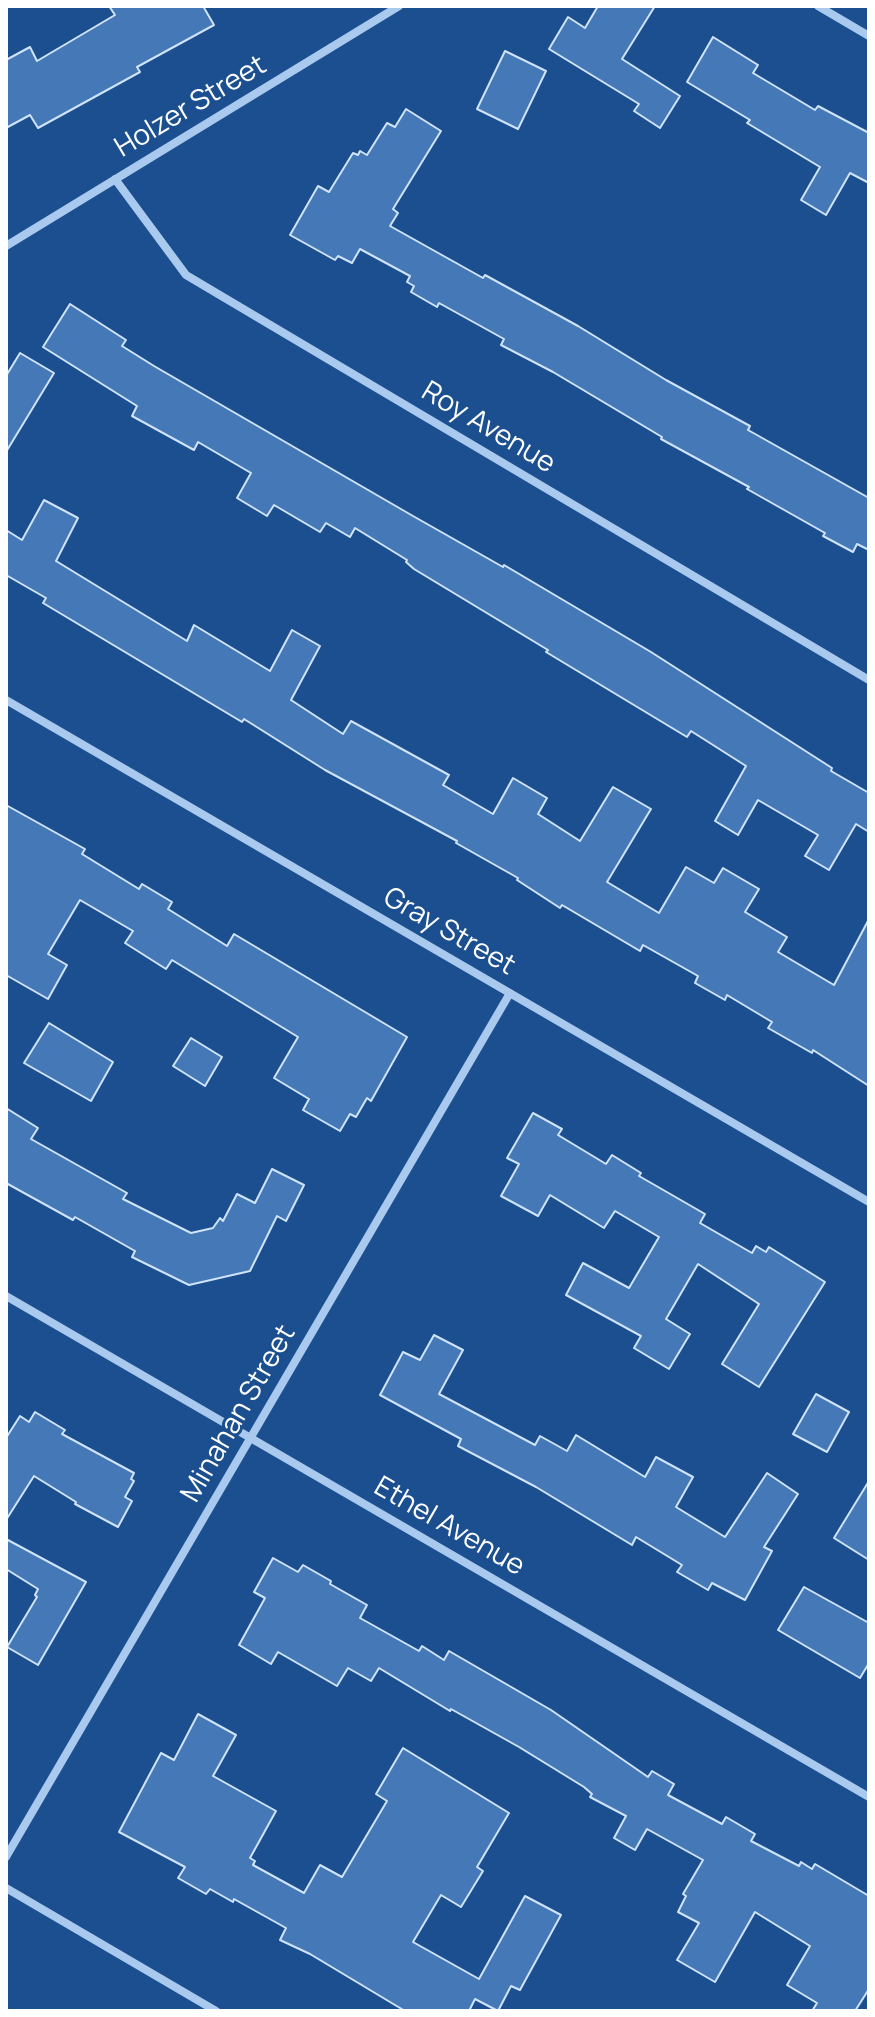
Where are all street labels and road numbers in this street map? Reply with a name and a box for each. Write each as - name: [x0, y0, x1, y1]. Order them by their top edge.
- street label: Holzer Street: [109, 49, 273, 165]
- street label: Roy Avenue: [415, 375, 561, 481]
- street label: Gray Street: [377, 881, 521, 983]
- street label: Minahan Street: [175, 1319, 303, 1509]
- street label: Ethel Avenue: [368, 1470, 530, 1584]

